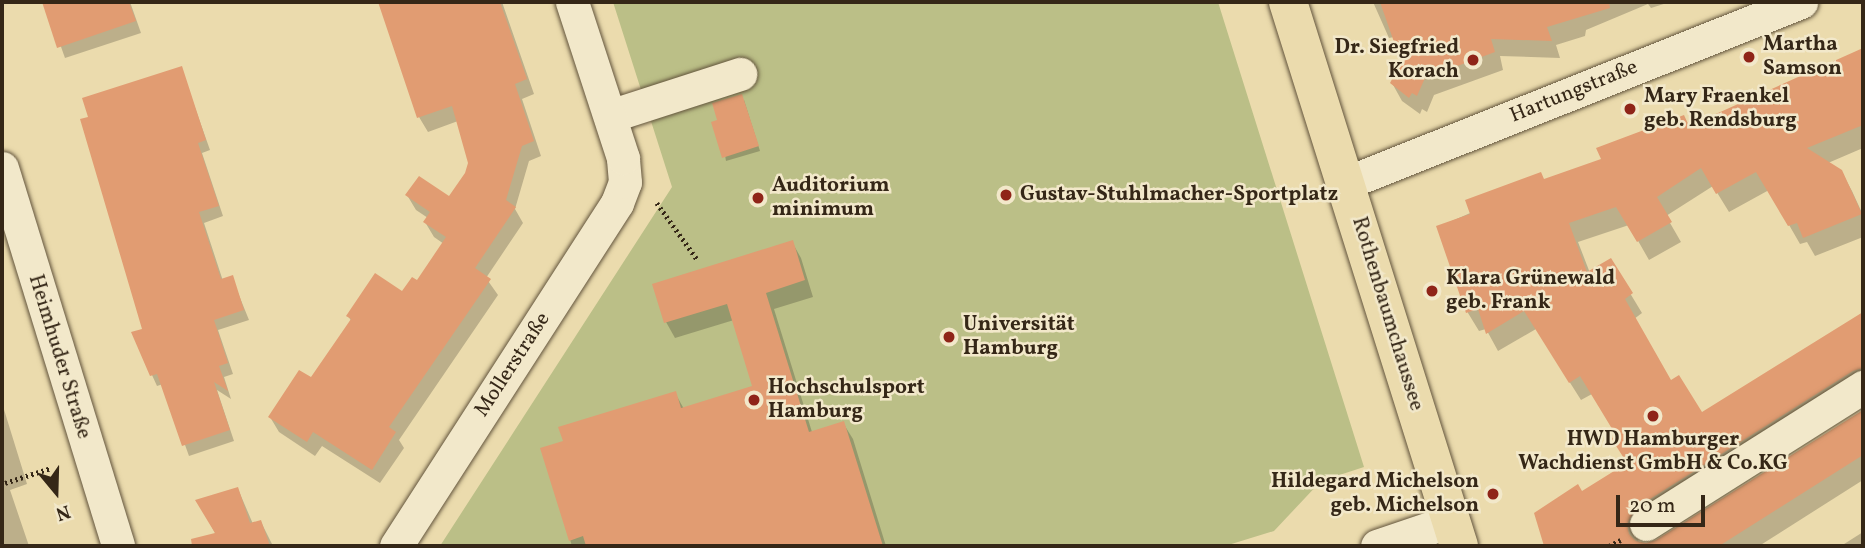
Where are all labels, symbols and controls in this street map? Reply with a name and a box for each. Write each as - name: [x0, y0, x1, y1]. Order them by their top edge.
- place label: Martha Samson: [1763, 32, 1842, 82]
- place label: Dr. Siegfried Korach: [1335, 35, 1459, 85]
- marker: Martha Samson: [1741, 49, 1757, 65]
- marker: Dr. Siegfried Korach: [1465, 52, 1481, 68]
- street label: Hartungstraße: [1506, 55, 1642, 129]
- place label: Mary Fraenkel geb. Rendsburg: [1644, 84, 1797, 134]
- marker: Mary Fraenkel geb. Rendsburg: [1622, 101, 1638, 117]
- place label: Auditorium minimum: [772, 173, 890, 223]
- place label: Gustav-Stuhlmacher-Sportplatz: [1020, 182, 1338, 208]
- marker: Gustav-Stuhlmacher-Sportplatz: [998, 187, 1014, 203]
- marker: Auditorium minimum: [750, 190, 766, 206]
- street label: Rothenbaumchaussee: [1346, 214, 1428, 414]
- place label: Klara Grünewald geb. Frank: [1446, 266, 1615, 316]
- street label: Heimhuder Straße: [22, 272, 96, 442]
- marker: Klara Grünewald geb. Frank: [1424, 283, 1440, 299]
- street label: Mollerstraße: [470, 308, 556, 422]
- place label: Universität Hamburg: [963, 312, 1075, 362]
- marker: Universität Hamburg: [941, 329, 957, 345]
- place label: Hochschulsport Hamburg: [768, 375, 925, 425]
- marker: Hochschulsport Hamburg: [746, 392, 762, 408]
- marker: HWD Hamburger Wachdienst GmbH & Co.KG: [1645, 408, 1661, 424]
- place label: HWD Hamburger Wachdienst GmbH & Co.KG: [1518, 427, 1788, 477]
- north arrow: [21, 457, 91, 527]
- place label: Hildegard Michelson geb. Michelson: [1271, 469, 1479, 519]
- scale bar: [1620, 482, 1709, 526]
- marker: Hildegard Michelson geb. Michelson: [1485, 486, 1501, 502]
- text: 20 m: [1629, 492, 1675, 521]
- text: N: [52, 497, 74, 526]

